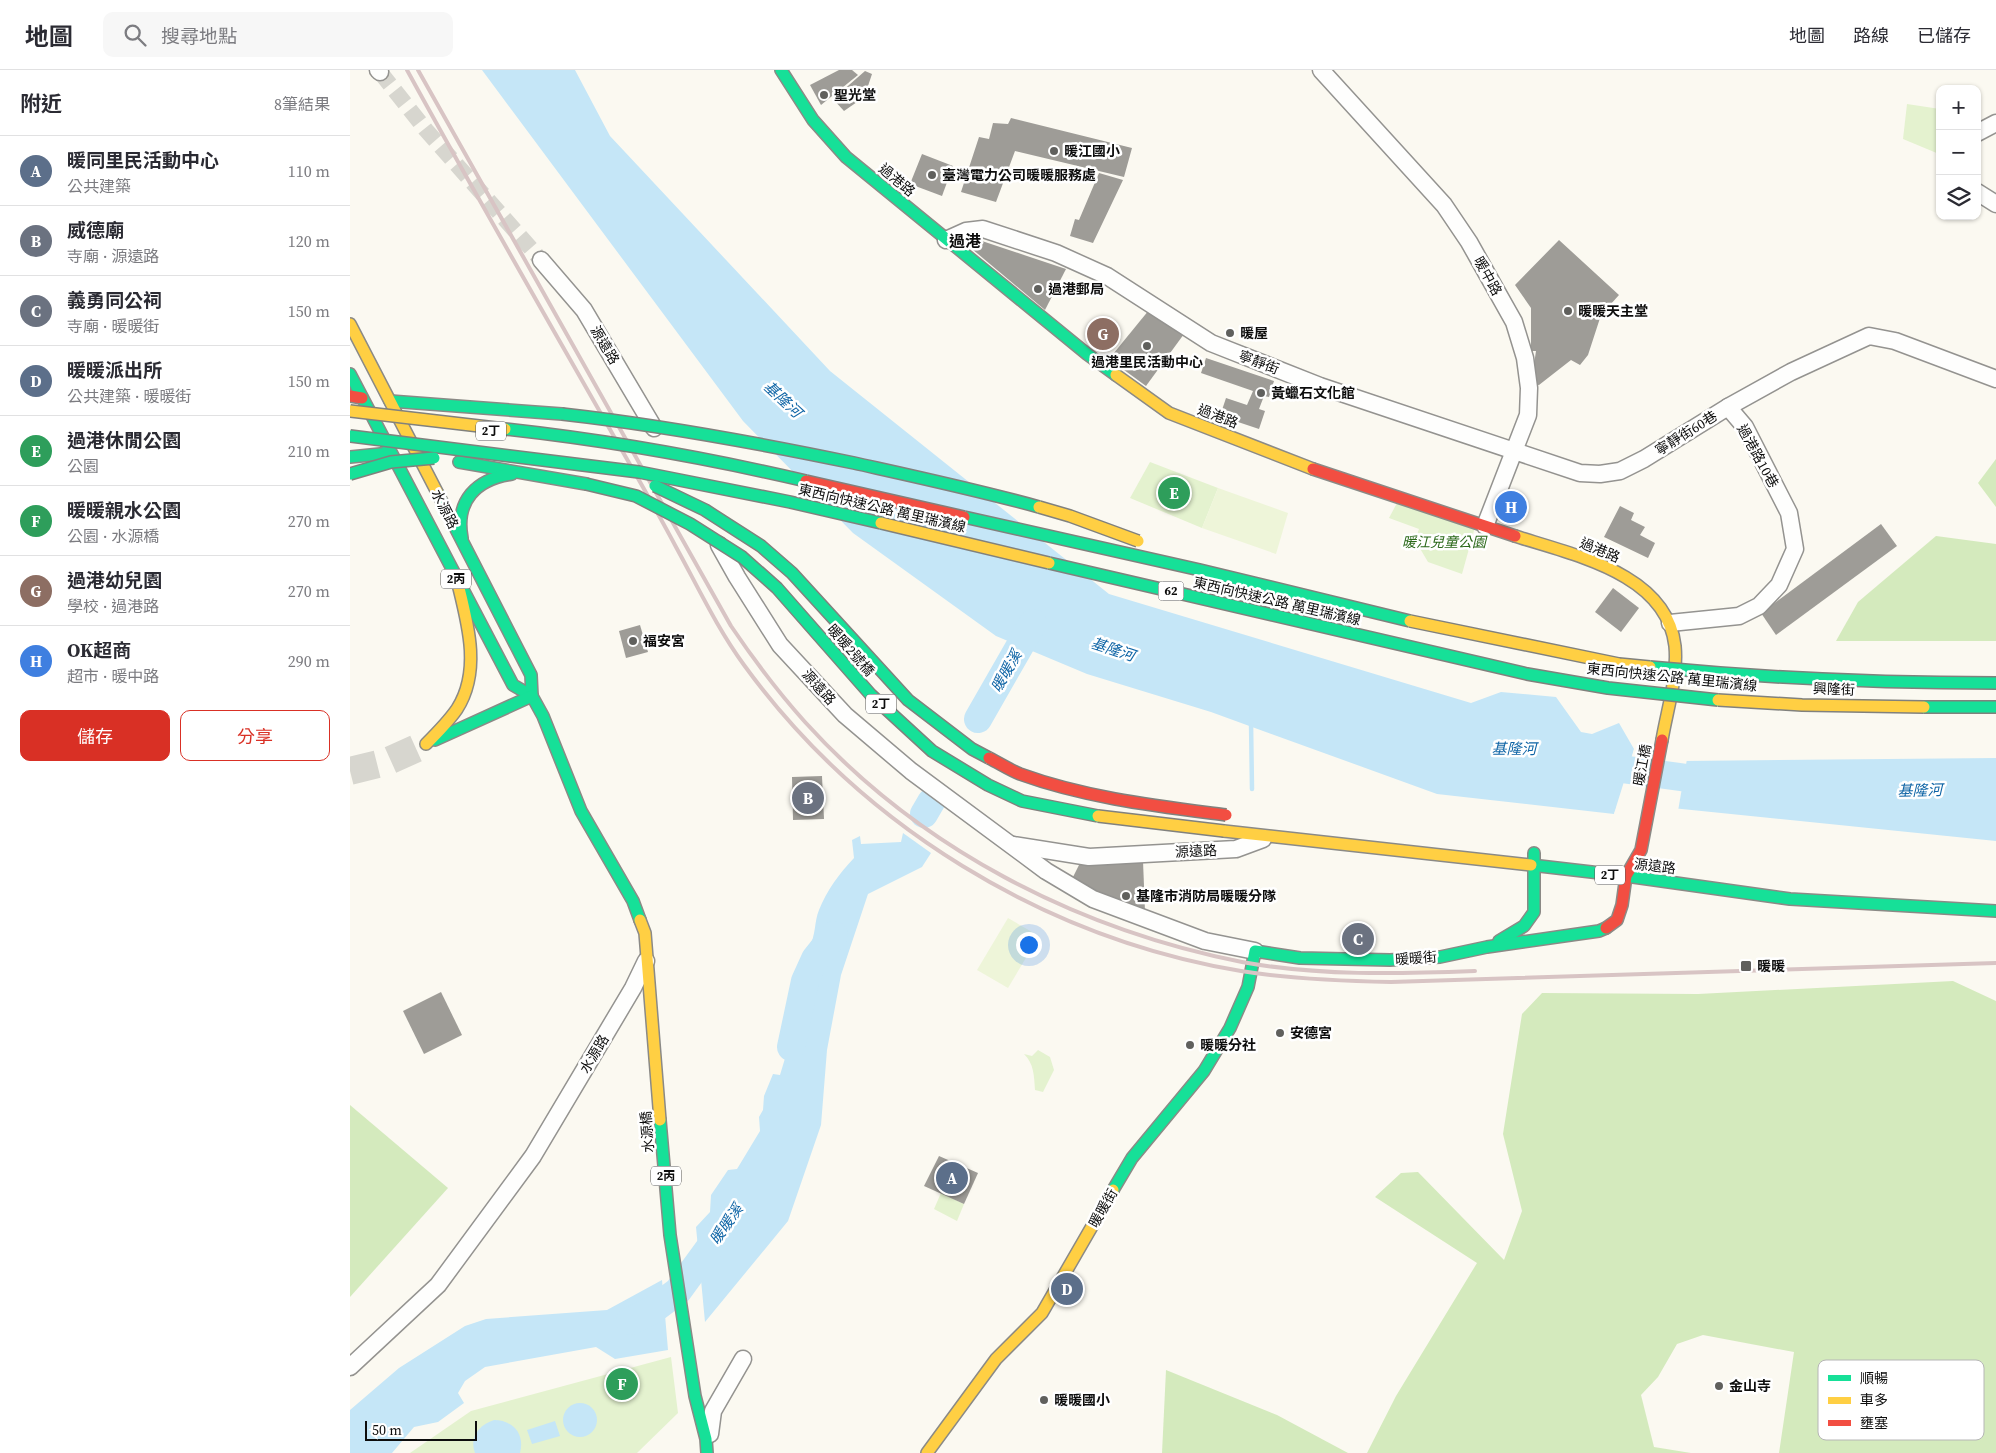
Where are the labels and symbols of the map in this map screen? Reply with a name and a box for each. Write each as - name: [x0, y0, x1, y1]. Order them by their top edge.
- place label: 聖光堂: [834, 85, 876, 105]
- marker: 聖光堂: [818, 89, 830, 101]
- place label: 暖江國小: [1064, 141, 1120, 161]
- marker: 暖江國小: [1048, 145, 1060, 157]
- street label: 過港路: [874, 159, 920, 201]
- place label: 臺灣電力公司暖暖服務處: [942, 165, 1096, 185]
- marker: 臺灣電力公司暖暖服務處: [926, 169, 938, 181]
- district label: 過港: [949, 230, 981, 252]
- street label: 暖中路: [1469, 253, 1507, 299]
- place label: 過港郵局: [1048, 279, 1104, 299]
- marker: 過港郵局: [1032, 283, 1044, 295]
- place label: 暖暖天主堂: [1578, 301, 1648, 321]
- marker: 暖暖天主堂: [1562, 305, 1574, 317]
- pin: G: [1087, 315, 1119, 353]
- street label: 源遠路: [586, 322, 624, 368]
- place label: 暖屋: [1240, 323, 1268, 343]
- marker: 暖屋: [1224, 327, 1236, 339]
- marker: 過港里民活動中心: [1141, 340, 1153, 352]
- street label: 寧靜街: [1236, 345, 1282, 379]
- place label: 過港里民活動中心: [1091, 352, 1203, 372]
- water label: 基隆河: [759, 376, 809, 424]
- place label: 黃蠟石文化館: [1271, 383, 1355, 403]
- marker: 黃蠟石文化館: [1255, 387, 1267, 399]
- street label: 過港路: [1195, 399, 1241, 433]
- street label: 寧靜街60巷: [1651, 406, 1721, 460]
- street label: 過港路10巷: [1732, 421, 1784, 491]
- road number: 2丁: [476, 422, 506, 441]
- pin: E: [1158, 474, 1190, 512]
- street label: 東西向快速公路 萬里瑞濱線: [796, 479, 968, 537]
- street label: 水源路: [427, 486, 463, 532]
- pin: H: [1495, 488, 1527, 526]
- park label: 暖江兒童公園: [1402, 532, 1488, 552]
- street label: 過港路: [1577, 533, 1623, 567]
- road number: 2丙: [441, 569, 471, 588]
- street label: 東西向快速公路 萬里瑞濱線: [1191, 572, 1363, 630]
- road number: 62: [1158, 582, 1184, 600]
- street label: 暖暖2號橋: [823, 620, 879, 680]
- place label: 福安宮: [643, 631, 685, 651]
- water label: 基隆河: [1088, 632, 1140, 667]
- marker: 福安宮: [627, 635, 639, 647]
- water label: 暖暖溪: [986, 645, 1027, 696]
- street label: 東西向快速公路 萬里瑞濱線: [1586, 658, 1758, 696]
- street label: 源遠路: [798, 665, 840, 709]
- street label: 興隆街: [1813, 678, 1855, 700]
- road number: 2丁: [866, 694, 896, 714]
- water label: 基隆河: [1491, 738, 1539, 759]
- street label: 暖江橋: [1628, 742, 1656, 788]
- pin: B: [792, 779, 824, 817]
- water label: 基隆河: [1897, 779, 1946, 801]
- street label: 源遠路: [1175, 840, 1217, 862]
- street label: 源遠路: [1633, 854, 1677, 878]
- road number: 2丁: [1595, 866, 1625, 884]
- place label: 基隆市消防局暖暖分隊: [1136, 886, 1276, 906]
- marker: 基隆市消防局暖暖分隊: [1120, 890, 1132, 902]
- pin: C: [1342, 920, 1374, 958]
- your location: [1016, 932, 1042, 958]
- street label: 暖暖街: [1394, 947, 1438, 969]
- place label: 暖暖: [1757, 956, 1785, 976]
- marker: 暖暖: [1739, 959, 1753, 973]
- place label: 安德宮: [1290, 1023, 1332, 1043]
- marker: 安德宮: [1274, 1027, 1286, 1039]
- street label: 水源路: [575, 1031, 613, 1077]
- place label: 暖暖分社: [1200, 1035, 1256, 1055]
- marker: 暖暖分社: [1184, 1039, 1196, 1051]
- street label: 水源橋: [636, 1110, 658, 1154]
- pin: A: [936, 1159, 968, 1197]
- road number: 2丙: [651, 1166, 681, 1186]
- street label: 暖暖街: [1084, 1185, 1122, 1231]
- water label: 暖暖溪: [704, 1198, 749, 1248]
- pin: D: [1051, 1270, 1083, 1308]
- legend: [1818, 1360, 1984, 1440]
- pin: F: [606, 1365, 638, 1403]
- text: 順暢: [1860, 1368, 1888, 1388]
- place label: 金山寺: [1729, 1376, 1771, 1396]
- marker: 金山寺: [1713, 1380, 1725, 1392]
- place label: 暖暖國小: [1054, 1390, 1110, 1410]
- text: 車多: [1860, 1390, 1888, 1410]
- marker: 暖暖國小: [1038, 1394, 1050, 1406]
- text: 壅塞: [1860, 1413, 1888, 1433]
- scale bar: [365, 1418, 478, 1441]

